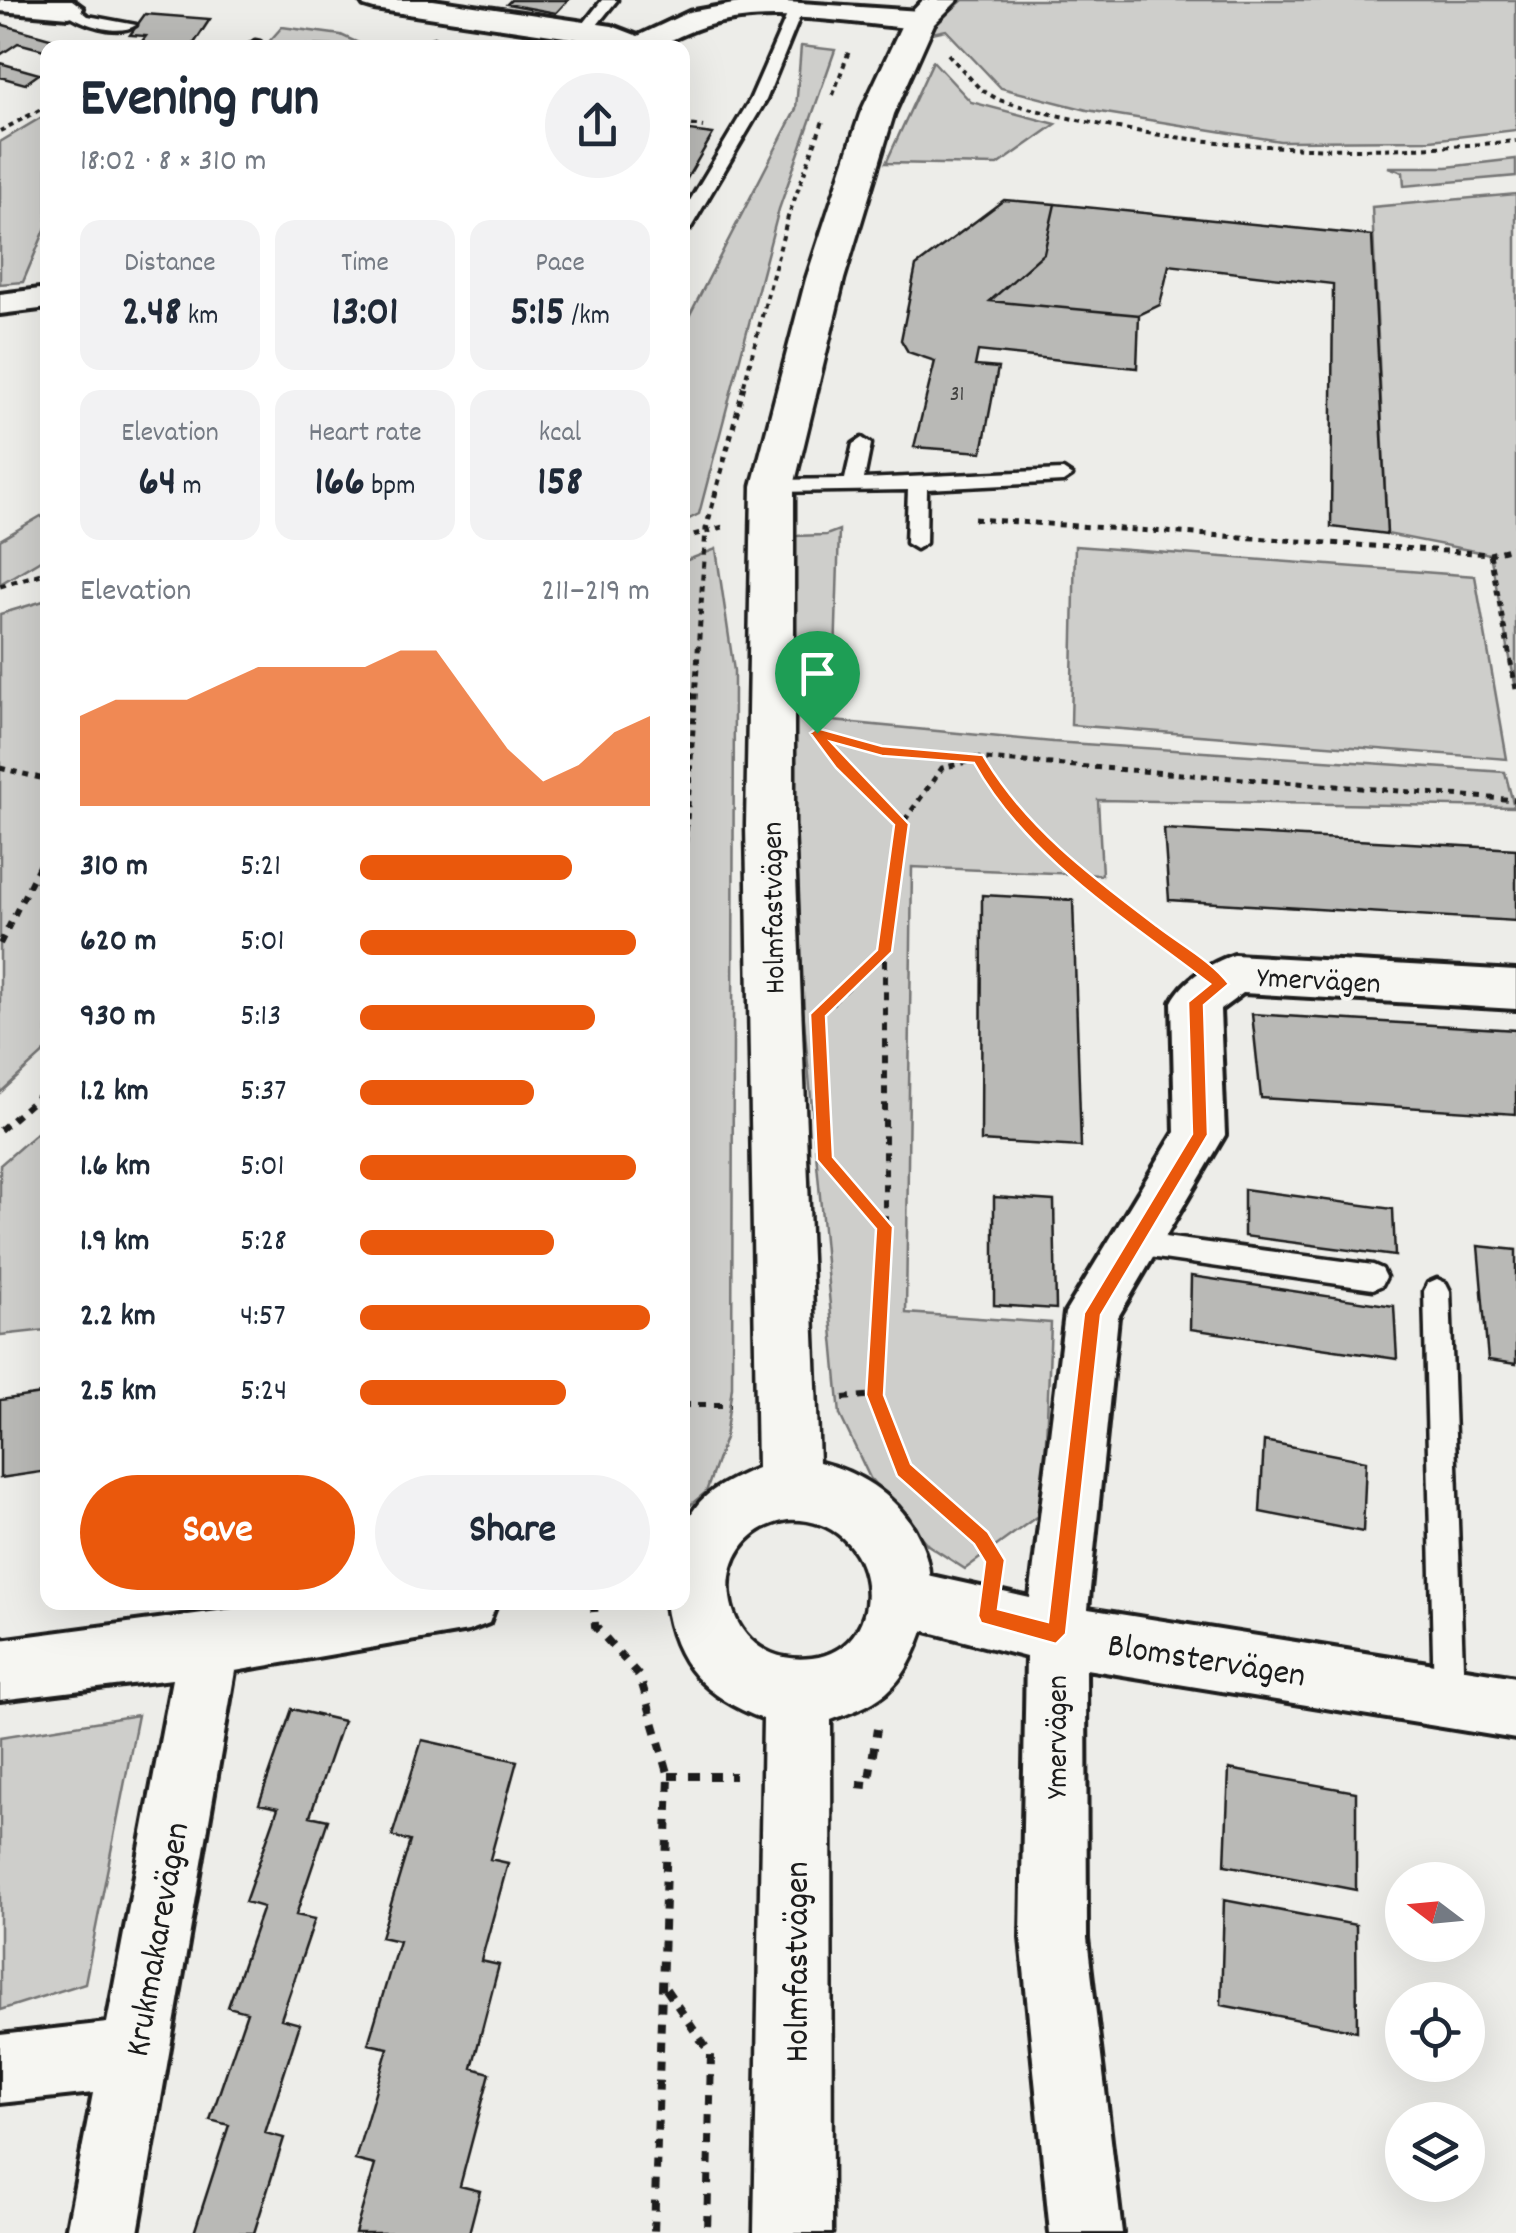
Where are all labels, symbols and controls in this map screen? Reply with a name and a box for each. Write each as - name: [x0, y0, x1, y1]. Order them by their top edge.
- text: Evening run: [80, 63, 319, 142]
- button: share: [545, 73, 650, 178]
- text: 18:02 · 8 × 310 m: [80, 140, 267, 186]
- text: Distance: [124, 245, 216, 285]
- text: Time: [341, 245, 389, 285]
- text: Pace: [535, 245, 585, 285]
- text: 2.48: [122, 285, 181, 345]
- text: 13:01: [332, 285, 398, 345]
- text: 5:15: [510, 285, 565, 345]
- text: km: [181, 298, 218, 338]
- text: /km: [565, 298, 610, 338]
- house number: 31: [950, 380, 964, 411]
- text: Elevation: [121, 415, 219, 455]
- text: Heart rate: [308, 415, 422, 455]
- text: kcal: [539, 415, 581, 455]
- text: 64: [138, 455, 176, 515]
- text: 166: [314, 455, 365, 515]
- text: 158: [537, 455, 583, 515]
- text: m: [176, 468, 202, 508]
- text: bpm: [365, 468, 416, 508]
- text: Elevation: [80, 570, 191, 616]
- text: 211–219 m: [541, 570, 650, 616]
- pin: [775, 631, 860, 734]
- icon: arrive: [790, 646, 845, 701]
- street label: Holmfastvägen: [753, 821, 800, 995]
- text: 310 m: [80, 845, 148, 891]
- text: 5:21: [240, 845, 281, 891]
- text: 620 m: [80, 920, 156, 966]
- text: 5:01: [240, 920, 285, 966]
- street label: Ymervägen: [1256, 959, 1382, 1008]
- text: 930 m: [80, 995, 156, 1041]
- text: 5:13: [240, 995, 281, 1041]
- text: 1.2 km: [80, 1070, 149, 1116]
- text: 5:37: [240, 1070, 287, 1116]
- text: 1.6 km: [80, 1145, 150, 1191]
- text: 5:01: [240, 1145, 285, 1191]
- text: 1.9 km: [80, 1220, 149, 1266]
- text: 5:28: [240, 1220, 287, 1266]
- text: 2.2 km: [80, 1295, 156, 1341]
- text: 4:57: [240, 1295, 286, 1341]
- text: 2.5 km: [80, 1370, 157, 1416]
- text: 5:24: [240, 1370, 287, 1416]
- button: Save: [80, 1475, 355, 1590]
- button: Share: [375, 1475, 650, 1590]
- street label: Blomstervägen: [1104, 1623, 1309, 1703]
- street label: Ymervägen: [1039, 1675, 1082, 1799]
- street label: Krukmakarevägen: [115, 1819, 205, 2061]
- street label: Holmfastvägen: [775, 1861, 825, 2063]
- north arrow: [1385, 1862, 1485, 1962]
- map controls: [1385, 1862, 1485, 2202]
- button: locate: [1385, 1982, 1485, 2082]
- button: layers: [1385, 2102, 1485, 2202]

